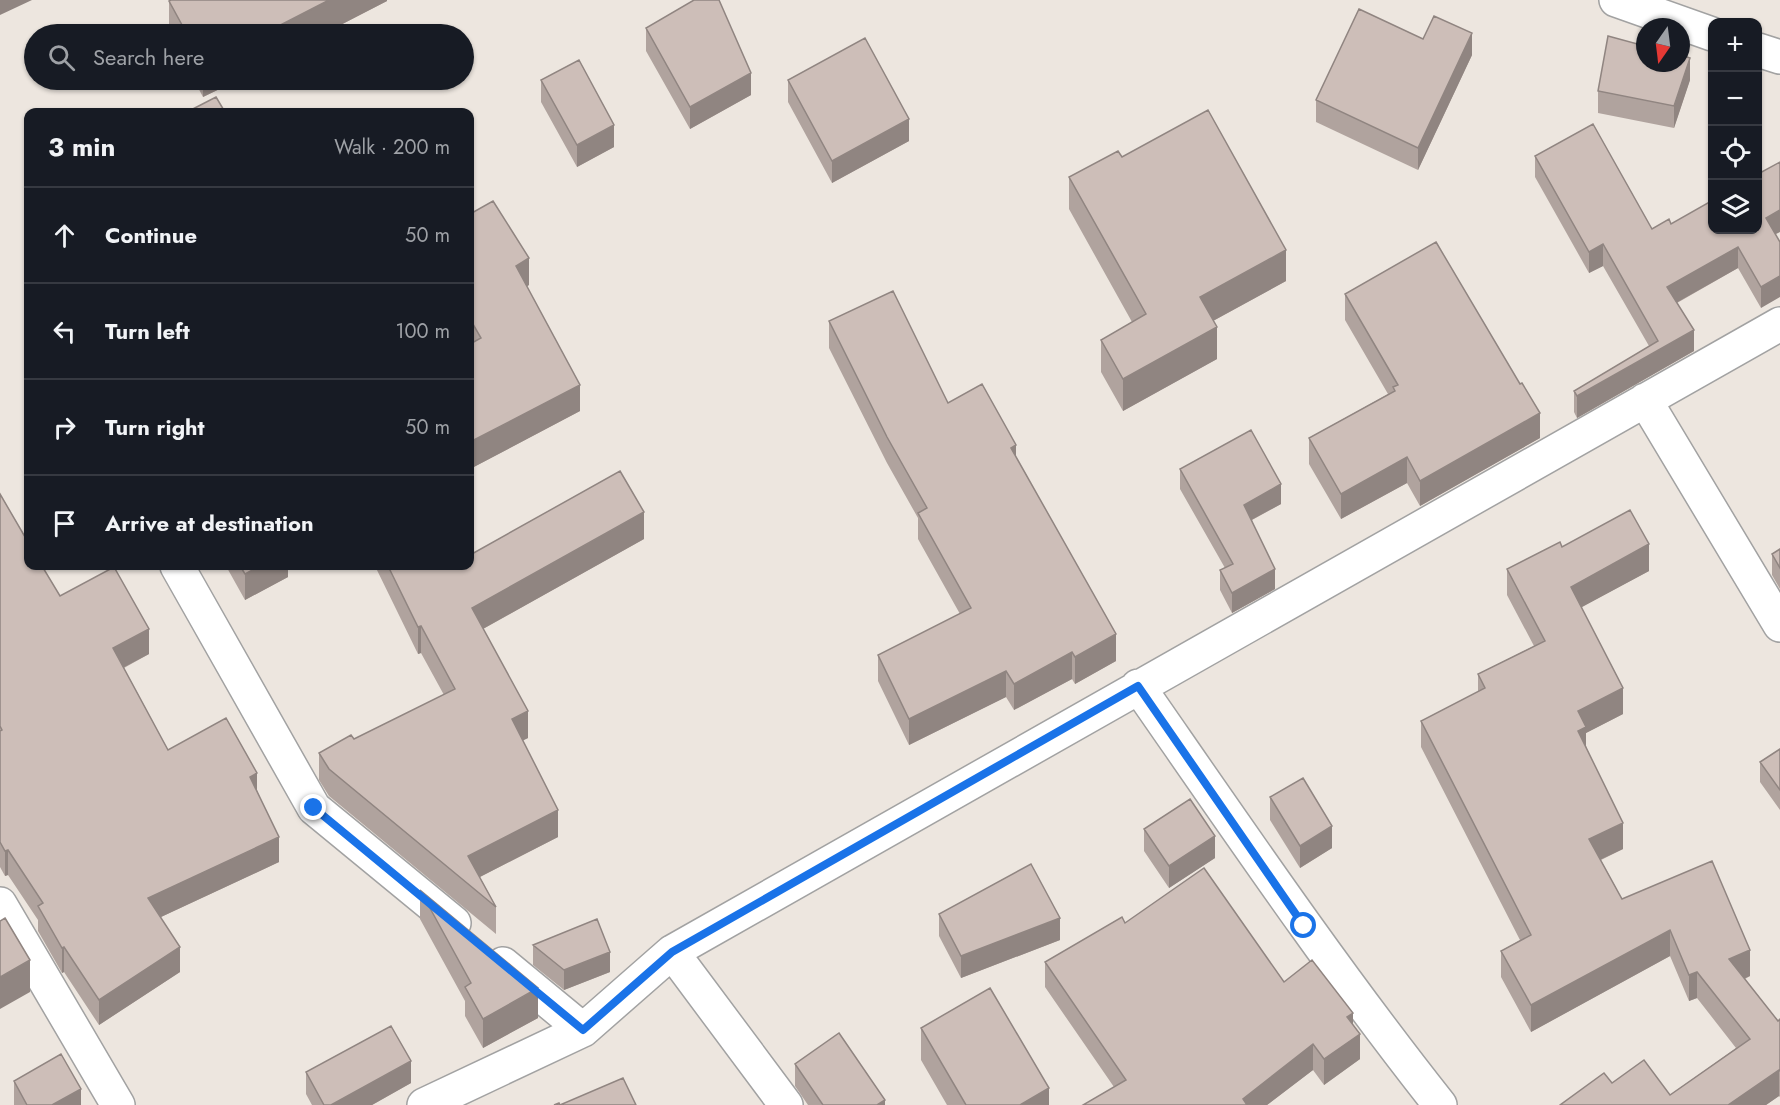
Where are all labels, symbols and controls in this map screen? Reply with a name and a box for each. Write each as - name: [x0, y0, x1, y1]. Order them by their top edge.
- north arrow: [1636, 18, 1690, 72]
- map controls: [1708, 18, 1762, 234]
- button: +: [1708, 18, 1762, 72]
- search box: [24, 24, 474, 90]
- icon: search: [45, 41, 78, 74]
- text: Search here: [93, 41, 204, 73]
- button: −: [1708, 72, 1762, 126]
- button: locate: [1708, 126, 1762, 180]
- text: 3 min: [48, 128, 115, 166]
- text: Walk · 200 m: [334, 133, 450, 162]
- button: layers: [1708, 180, 1762, 234]
- icon: ahead: [48, 219, 81, 252]
- text: Continue: [105, 219, 197, 251]
- text: 50 m: [405, 221, 450, 250]
- icon: left: [48, 315, 81, 348]
- text: Turn left: [105, 315, 190, 347]
- text: 100 m: [395, 317, 450, 346]
- icon: right: [48, 411, 81, 444]
- text: Turn right: [105, 411, 205, 443]
- text: 50 m: [405, 413, 450, 442]
- icon: arrive: [48, 507, 81, 540]
- text: Arrive at destination: [105, 507, 314, 539]
- route end: [300, 794, 326, 820]
- route start: [1290, 912, 1316, 938]

